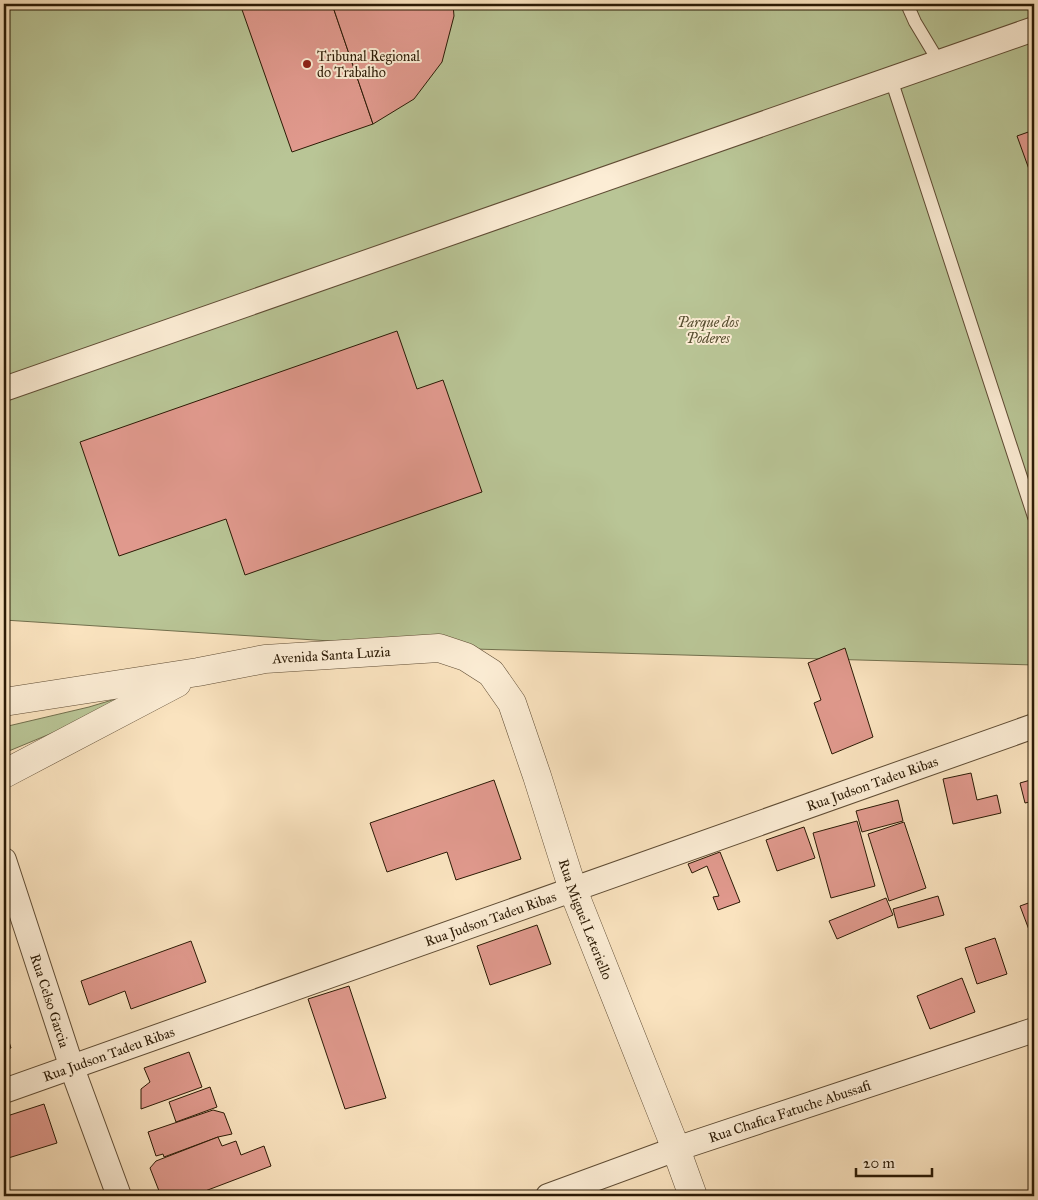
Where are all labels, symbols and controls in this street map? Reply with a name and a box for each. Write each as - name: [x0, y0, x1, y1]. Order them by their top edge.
- place label: Tribunal Regional do Trabalho: [317, 48, 420, 81]
- marker: Tribunal Regional do Trabalho: [301, 58, 313, 70]
- park label: Parque dos Poderes: [677, 314, 740, 347]
- street label: Avenida Santa Luzia: [271, 643, 391, 667]
- street label: Rua Judson Tadeu Ribas: [804, 752, 940, 815]
- street label: Rua Miguel Leteriello: [555, 857, 616, 982]
- street label: Rua Judson Tadeu Ribas: [422, 888, 558, 950]
- street label: Rua Celso Garcia: [27, 952, 73, 1050]
- street label: Rua Judson Tadeu Ribas: [41, 1023, 177, 1085]
- street label: Rua Chafica Fatuche Abussafi: [706, 1076, 874, 1146]
- scale bar: [856, 1145, 932, 1177]
- text: 20 m: [863, 1154, 895, 1172]

